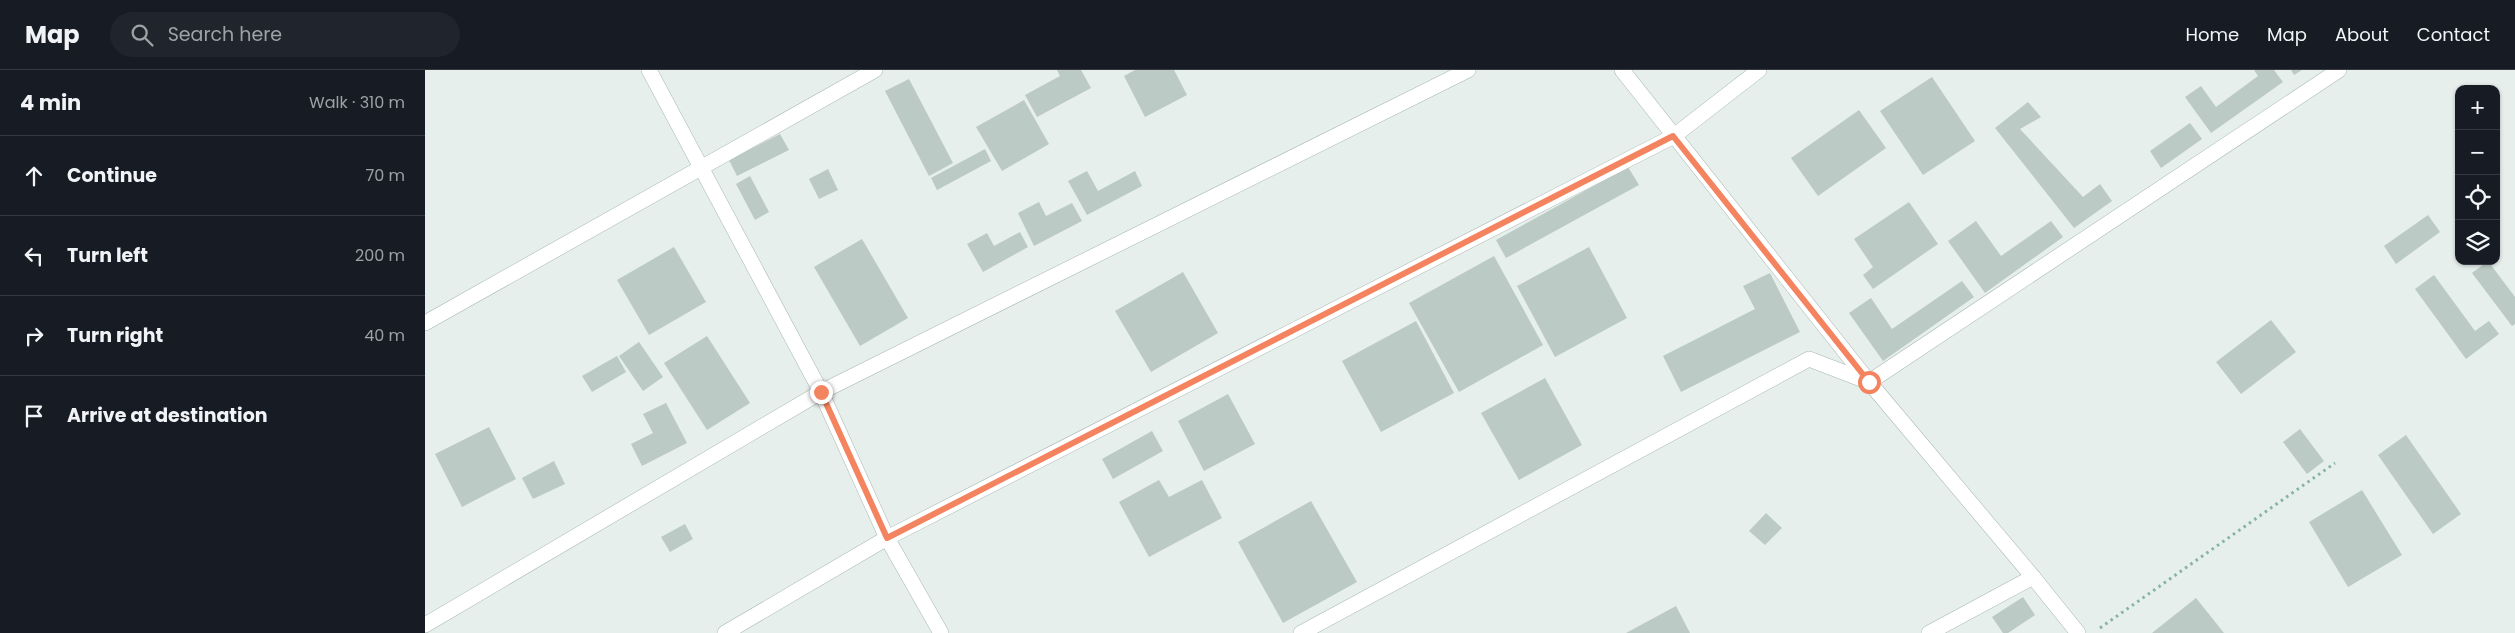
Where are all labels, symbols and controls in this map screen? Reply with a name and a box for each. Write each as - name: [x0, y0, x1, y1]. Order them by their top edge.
- search box: [110, 12, 460, 57]
- text: Map: [25, 18, 80, 51]
- icon: search: [128, 21, 156, 49]
- text: Search here: [168, 21, 282, 48]
- text: Home: [2185, 22, 2239, 47]
- text: Map: [2267, 22, 2307, 47]
- text: About: [2335, 22, 2389, 47]
- text: Contact: [2417, 22, 2490, 47]
- map controls: [2455, 85, 2500, 265]
- button: +: [2455, 85, 2500, 130]
- text: 4 min: [20, 88, 81, 117]
- text: Walk · 310 m: [309, 91, 405, 114]
- button: −: [2455, 130, 2500, 175]
- icon: ahead: [20, 162, 48, 190]
- text: Continue: [67, 162, 157, 189]
- text: 70 m: [365, 164, 405, 187]
- button: locate: [2455, 175, 2500, 220]
- button: layers: [2455, 220, 2500, 265]
- icon: left: [20, 242, 48, 270]
- text: Turn left: [67, 242, 148, 269]
- text: 200 m: [355, 244, 405, 267]
- icon: right: [20, 322, 48, 350]
- text: Turn right: [67, 322, 163, 349]
- text: 40 m: [364, 324, 405, 347]
- route start: [1858, 371, 1881, 394]
- route end: [810, 381, 833, 404]
- icon: arrive: [20, 402, 48, 430]
- text: Arrive at destination: [67, 402, 268, 429]

